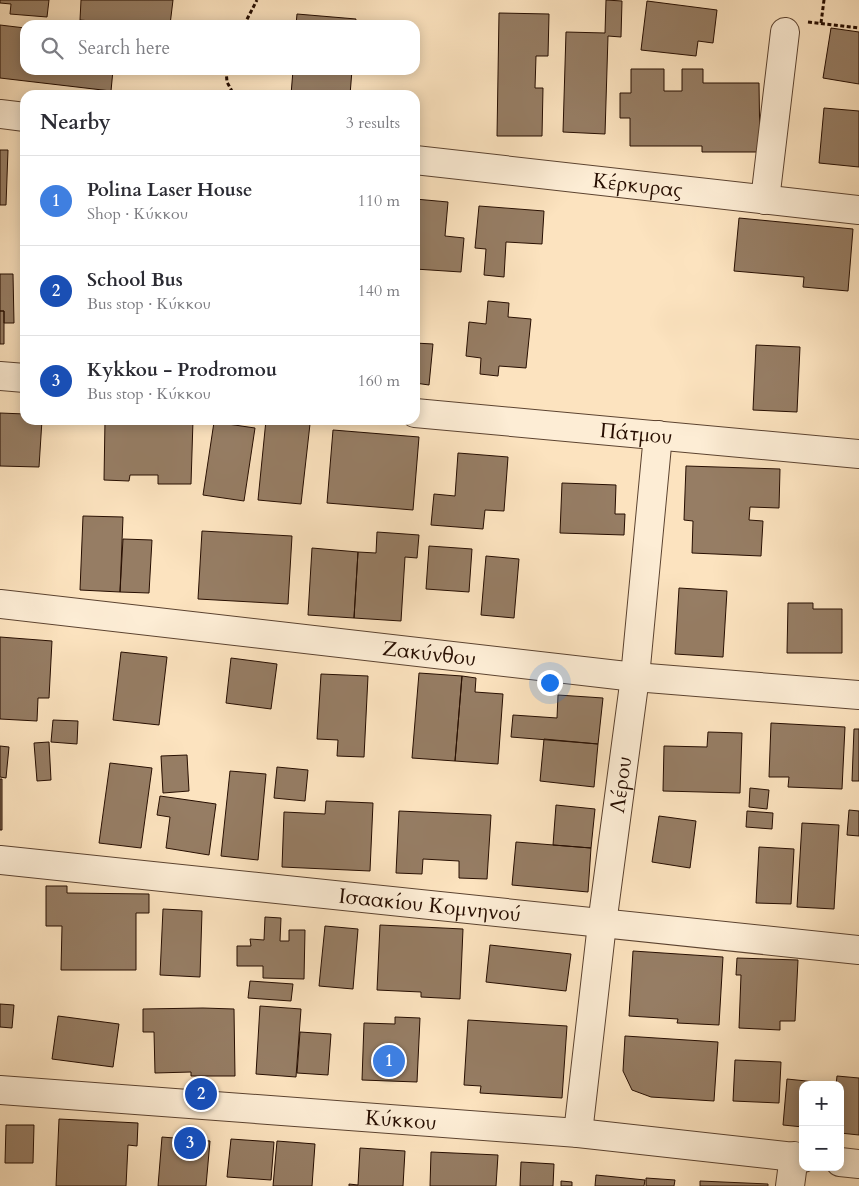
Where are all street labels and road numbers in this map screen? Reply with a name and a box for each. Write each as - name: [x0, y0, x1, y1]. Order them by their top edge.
- street label: Κέρκυρας: [591, 166, 684, 205]
- street label: Πάτμου: [598, 416, 674, 452]
- street label: Ζακύνθου: [381, 634, 477, 674]
- street label: Λέρου: [603, 755, 639, 815]
- street label: Ισαακίου Κομνηνού: [337, 882, 522, 929]
- street label: Κύκκου: [364, 1103, 438, 1137]

